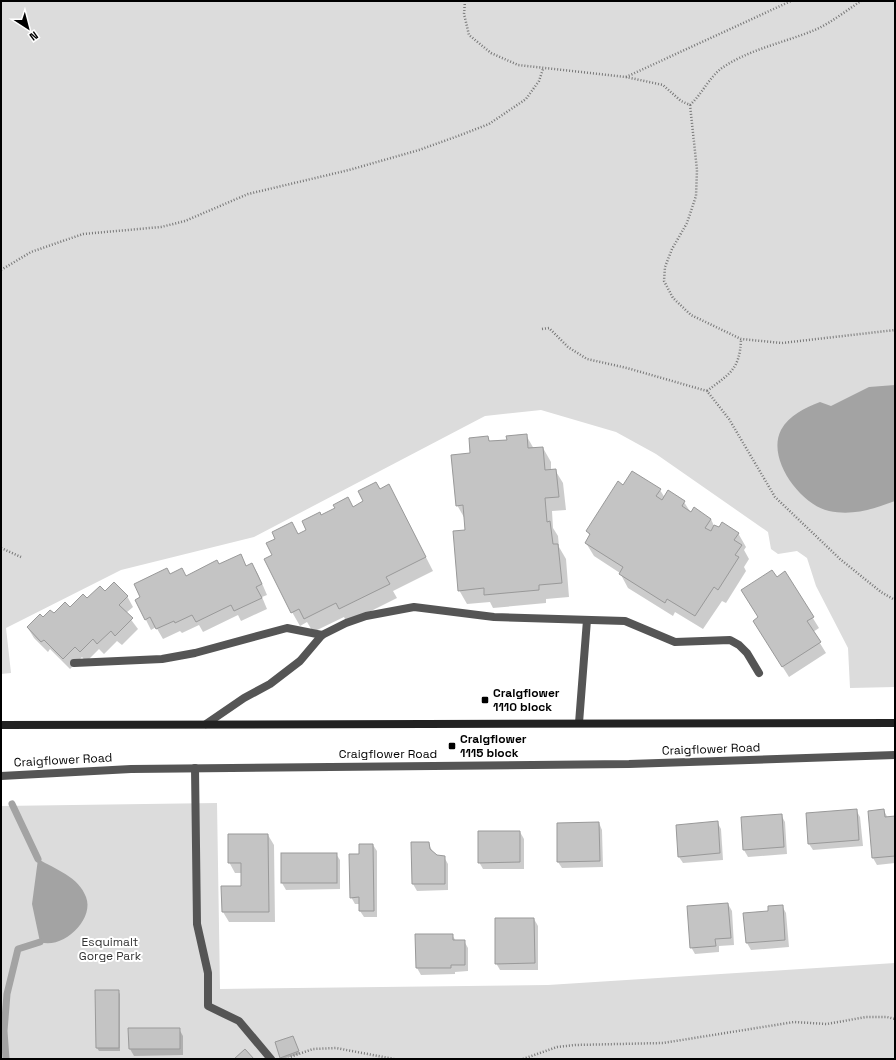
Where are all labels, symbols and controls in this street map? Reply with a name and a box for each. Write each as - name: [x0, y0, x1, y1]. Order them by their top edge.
- north arrow: [8, 8, 48, 48]
- text: N: [27, 28, 41, 44]
- place label: Craigflower 1110 block: [493, 685, 560, 715]
- marker: Craigflower 1110 block: [480, 695, 490, 705]
- place label: Craigflower 1115 block: [460, 731, 527, 761]
- street label: Craigflower Road: [662, 739, 760, 759]
- marker: Craigflower 1115 block: [447, 741, 457, 751]
- street label: Craigflower Road: [339, 746, 437, 762]
- street label: Craigflower Road: [13, 749, 113, 771]
- park label: Esquimalt Gorge Park: [79, 934, 142, 964]

